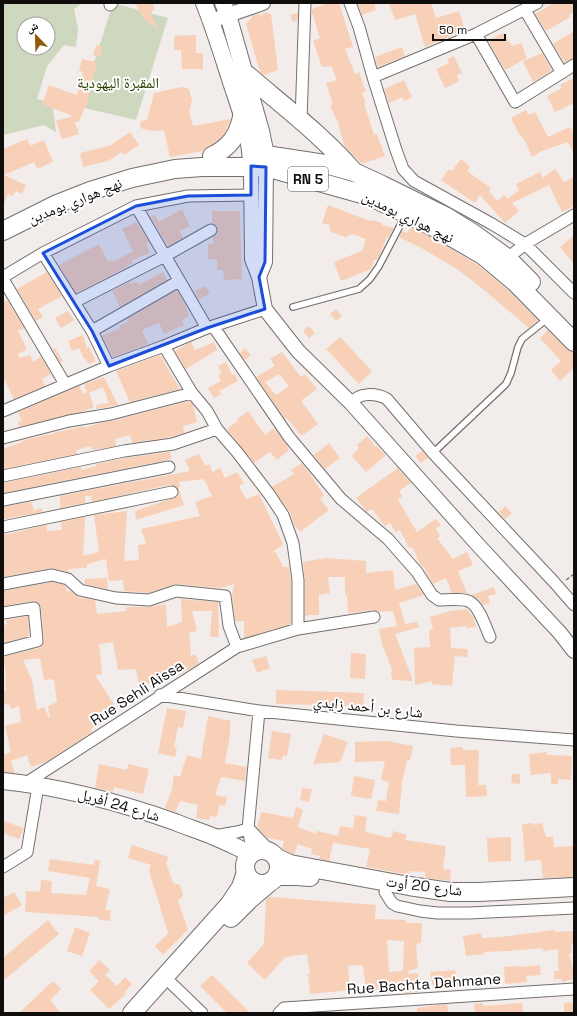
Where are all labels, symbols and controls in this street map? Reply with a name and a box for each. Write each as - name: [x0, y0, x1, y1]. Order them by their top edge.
- north arrow: [16, 16, 56, 56]
- scale bar: [433, 16, 505, 42]
- text: ش: [24, 18, 41, 36]
- text: 50 m: [439, 22, 467, 38]
- park label: المقبرة اليهودية: [77, 73, 159, 92]
- road number: RN 5: [288, 167, 328, 191]
- street label: نهج هواري بومدين: [25, 173, 126, 231]
- street label: نهج هواري بومدين: [358, 186, 457, 249]
- street label: Rue Sehli Aissa: [87, 655, 187, 730]
- street label: شارع بن أحمد زايدي: [312, 691, 424, 725]
- street label: شارع 24 أفريل: [76, 784, 162, 826]
- street label: شارع 20 أوت: [385, 871, 464, 901]
- street label: Rue Bachta Dahmane: [346, 969, 502, 998]

